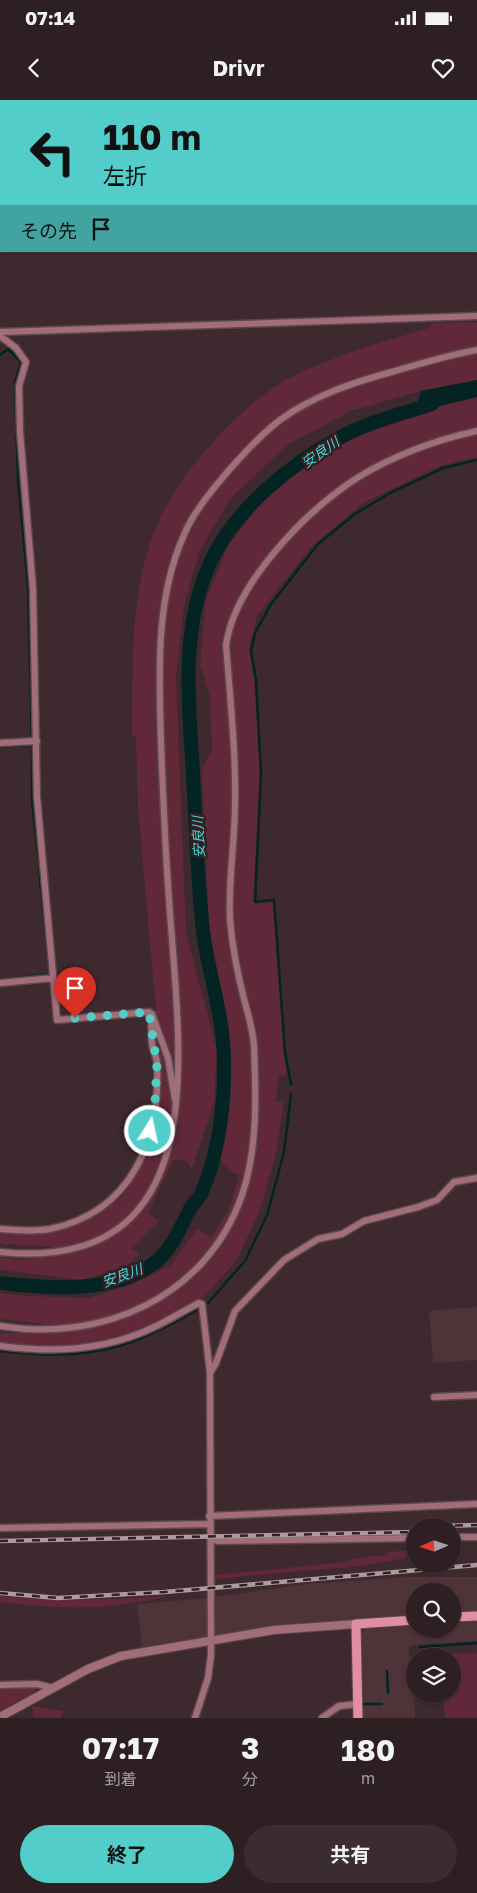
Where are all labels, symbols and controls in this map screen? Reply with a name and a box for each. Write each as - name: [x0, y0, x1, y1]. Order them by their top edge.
- text: 07:14: [25, 6, 75, 29]
- icon: back: [20, 54, 48, 82]
- text: Drivr: [212, 54, 265, 81]
- icon: heart: [429, 54, 457, 82]
- text: 110 m: [103, 116, 201, 158]
- icon: left: [20, 120, 85, 185]
- text: 左折: [103, 162, 147, 189]
- icon: arrive: [87, 215, 115, 243]
- text: その先: [20, 219, 77, 242]
- water label: 安良川: [298, 432, 344, 471]
- water label: 安良川: [188, 814, 208, 858]
- pin: [54, 967, 96, 1018]
- icon: arrive: [61, 974, 89, 1002]
- position arrow: [123, 1104, 175, 1156]
- water label: 安良川: [99, 1259, 147, 1290]
- north arrow: [406, 1518, 461, 1572]
- map controls: [406, 1518, 461, 1703]
- button: search: [406, 1583, 461, 1638]
- button: layers: [406, 1648, 461, 1703]
- text: 07:17: [82, 1730, 159, 1766]
- text: 3: [241, 1730, 259, 1766]
- text: 180: [341, 1732, 395, 1768]
- text: m: [361, 1768, 375, 1788]
- text: 到着: [104, 1769, 136, 1789]
- text: 分: [242, 1769, 258, 1789]
- button: 終了: [20, 1825, 234, 1883]
- button: 共有: [244, 1825, 457, 1883]

